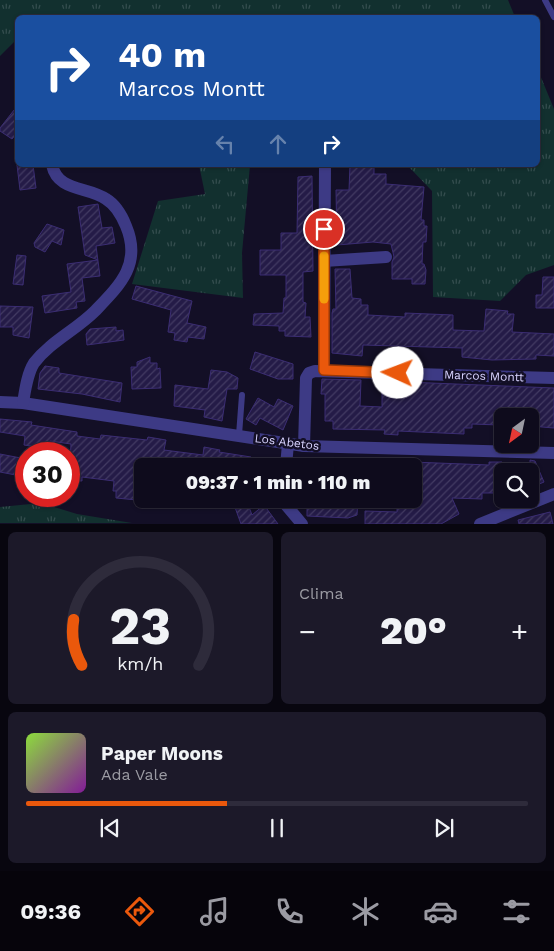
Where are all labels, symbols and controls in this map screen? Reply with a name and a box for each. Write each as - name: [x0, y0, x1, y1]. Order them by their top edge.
- text: 40 m: [118, 34, 206, 76]
- icon: right: [35, 35, 100, 100]
- text: Marcos Montt: [118, 76, 265, 101]
- icon: left: [211, 130, 239, 158]
- icon: ahead: [264, 130, 292, 158]
- icon: right: [317, 130, 345, 158]
- pin: [303, 208, 345, 250]
- icon: arrive: [310, 215, 338, 243]
- position arrow: [371, 346, 423, 398]
- street label: Marcos Montt: [444, 368, 524, 384]
- north arrow: [494, 408, 539, 452]
- map controls: [494, 408, 539, 508]
- street label: Los Abetos: [254, 431, 320, 453]
- speed limit sign: 30: [15, 442, 80, 507]
- button: search: [494, 463, 539, 508]
- text: 09:37 · 1 min · 110 m: [186, 471, 370, 494]
- text: Clima: [299, 584, 343, 603]
- text: 23: [110, 596, 171, 657]
- text: 20°: [380, 609, 447, 653]
- text: −: [299, 615, 316, 648]
- text: +: [511, 615, 528, 648]
- text: km/h: [117, 653, 164, 674]
- text: Paper Moons: [101, 742, 223, 765]
- text: Ada Vale: [101, 765, 168, 784]
- icon: previous: [96, 814, 124, 842]
- icon: pause: [263, 814, 291, 842]
- icon: next: [430, 814, 458, 842]
- icon: directions: [122, 894, 157, 929]
- icon: music: [197, 894, 232, 929]
- icon: phone: [272, 894, 307, 929]
- icon: climate: [348, 894, 383, 929]
- icon: car: [423, 894, 458, 929]
- icon: filters: [499, 894, 534, 929]
- text: 09:36: [20, 899, 81, 924]

